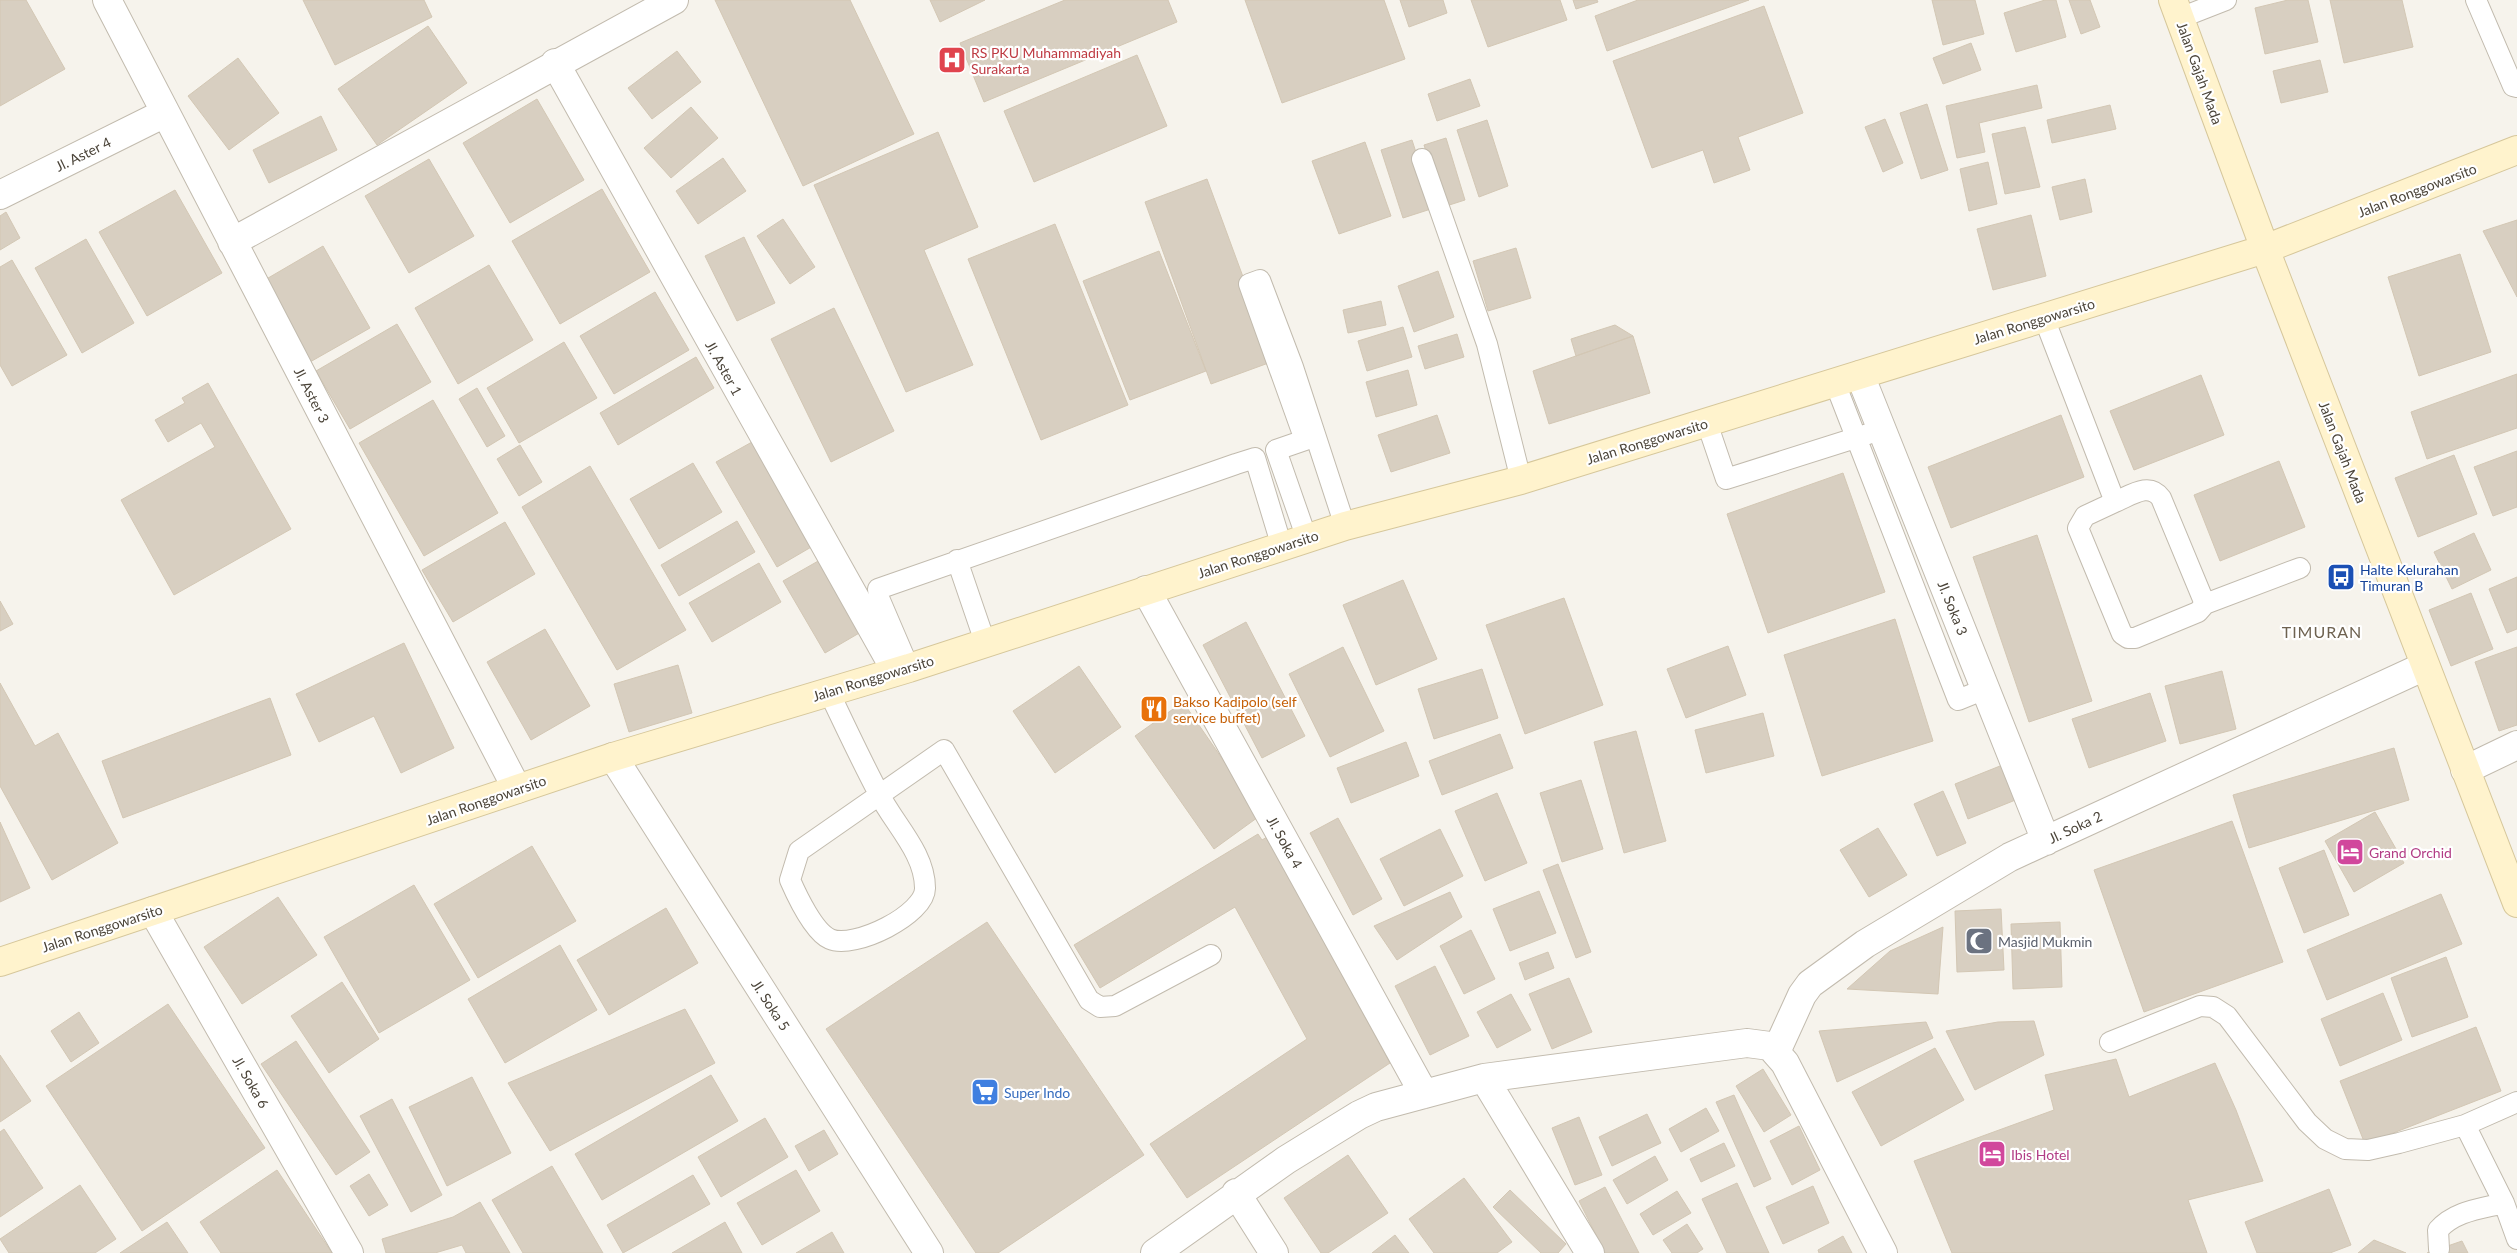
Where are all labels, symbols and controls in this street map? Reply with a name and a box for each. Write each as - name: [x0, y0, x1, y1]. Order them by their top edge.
- street label: Jalan Gajah Mada: [2174, 20, 2226, 127]
- place label: RS PKU Muhammadiyah Surakarta: [971, 44, 1121, 77]
- hospital icon: RS PKU Muhammadiyah Surakarta: [937, 45, 967, 75]
- street label: Jl. Aster 4: [52, 133, 114, 175]
- street label: Jalan Ronggowarsito: [2355, 159, 2479, 220]
- street label: Jalan Ronggowarsito: [1971, 294, 2097, 348]
- street label: Jl. Aster 1: [702, 338, 746, 398]
- street label: Jl. Aster 3: [291, 364, 333, 426]
- street label: Jalan Gajah Mada: [2316, 399, 2370, 505]
- street label: Jalan Ronggowarsito: [1584, 414, 1710, 468]
- street label: Jalan Ronggowarsito: [1196, 526, 1321, 582]
- place label: Halte Kelurahan Timuran B: [2360, 561, 2458, 594]
- bus stop icon: Halte Kelurahan Timuran B: [2326, 562, 2356, 592]
- street label: Jl. Soka 3: [1934, 578, 1972, 638]
- district label: TIMURAN: [2282, 622, 2362, 641]
- street label: Jalan Ronggowarsito: [810, 651, 936, 705]
- place label: Bakso Kadipolo (self service buffet): [1173, 693, 1297, 726]
- restaurant icon: Bakso Kadipolo (self service buffet): [1139, 694, 1169, 724]
- street label: Jalan Ronggowarsito: [424, 771, 548, 829]
- street label: Jl. Soka 2: [2045, 807, 2105, 847]
- street label: Jl. Soka 4: [1264, 813, 1306, 871]
- hotel icon: Grand Orchid: [2335, 837, 2365, 867]
- place label: Grand Orchid: [2369, 844, 2452, 861]
- street label: Jalan Ronggowarsito: [40, 900, 165, 956]
- mosque icon: Masjid Mukmin: [1964, 926, 1994, 956]
- place label: Masjid Mukmin: [1998, 933, 2092, 950]
- street label: Jl. Soka 5: [748, 976, 794, 1034]
- street label: Jl. Soka 6: [229, 1053, 273, 1111]
- supermarket icon: Super Indo: [970, 1077, 1000, 1107]
- place label: Super Indo: [1004, 1084, 1070, 1101]
- hotel icon: Ibis Hotel: [1977, 1139, 2007, 1169]
- place label: Ibis Hotel: [2011, 1146, 2070, 1163]

